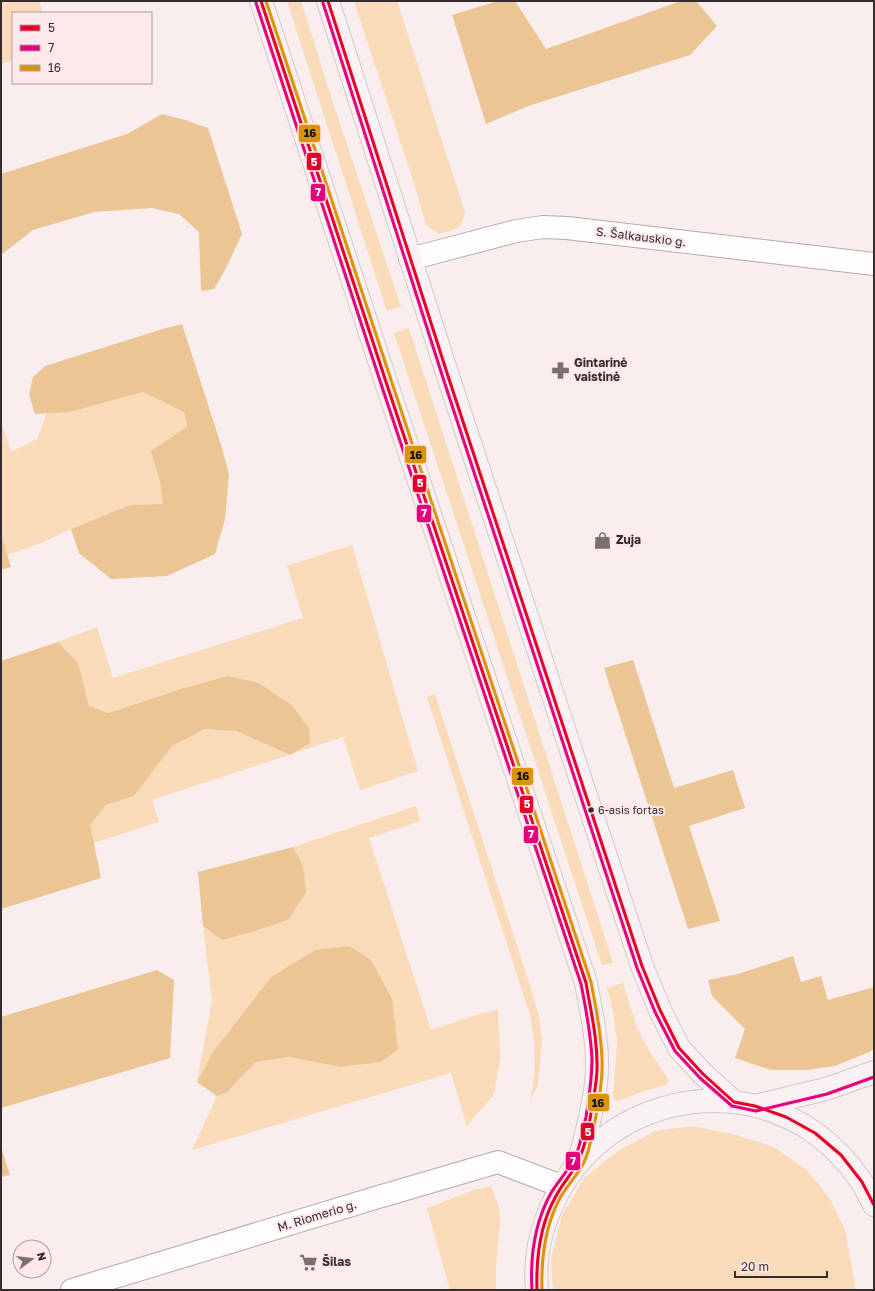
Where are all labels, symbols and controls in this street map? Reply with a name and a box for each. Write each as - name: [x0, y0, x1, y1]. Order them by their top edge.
- legend: [12, 12, 152, 84]
- text: 5: [48, 20, 55, 35]
- text: 7: [48, 40, 54, 55]
- text: 16: [48, 60, 61, 75]
- line badge: 16: [298, 124, 321, 143]
- text: 16: [304, 126, 316, 139]
- line badge: 5: [306, 152, 322, 171]
- text: 5: [311, 155, 318, 168]
- line badge: 7: [310, 183, 326, 202]
- text: 7: [315, 185, 321, 198]
- street label: S. Šalkauskio g.: [595, 224, 687, 249]
- place label: Gintarinė vaistinė: [574, 355, 627, 384]
- pharmacy icon: Gintarinė vaistinė: [551, 360, 571, 380]
- line badge: 16: [404, 445, 427, 464]
- text: 16: [410, 448, 422, 461]
- line badge: 5: [412, 474, 427, 493]
- text: 5: [417, 476, 424, 489]
- line badge: 7: [416, 504, 432, 523]
- text: 7: [421, 506, 427, 519]
- shop icon: Zuja: [593, 530, 613, 550]
- place label: Zuja: [616, 532, 641, 547]
- line badge: 16: [511, 767, 534, 786]
- text: 16: [517, 769, 529, 782]
- line badge: 5: [519, 795, 534, 814]
- text: 5: [524, 797, 531, 810]
- place label: 6-asis fortas: [598, 803, 664, 816]
- marker: 6-asis fortas: [586, 805, 596, 815]
- line badge: 7: [523, 825, 539, 844]
- text: 7: [528, 827, 534, 840]
- line badge: 16: [587, 1093, 610, 1112]
- text: 16: [592, 1096, 604, 1109]
- line badge: 5: [580, 1122, 595, 1141]
- text: 5: [585, 1125, 592, 1138]
- line badge: 7: [565, 1151, 581, 1171]
- text: 7: [570, 1154, 576, 1167]
- street label: M. Riomerio g.: [275, 1196, 358, 1235]
- north arrow: [12, 1239, 52, 1279]
- text: N: [35, 1251, 50, 1262]
- supermarket icon: Šilas: [299, 1252, 319, 1272]
- scale bar: [735, 1253, 827, 1279]
- place label: Šilas: [322, 1254, 351, 1269]
- text: 20 m: [741, 1259, 769, 1274]

